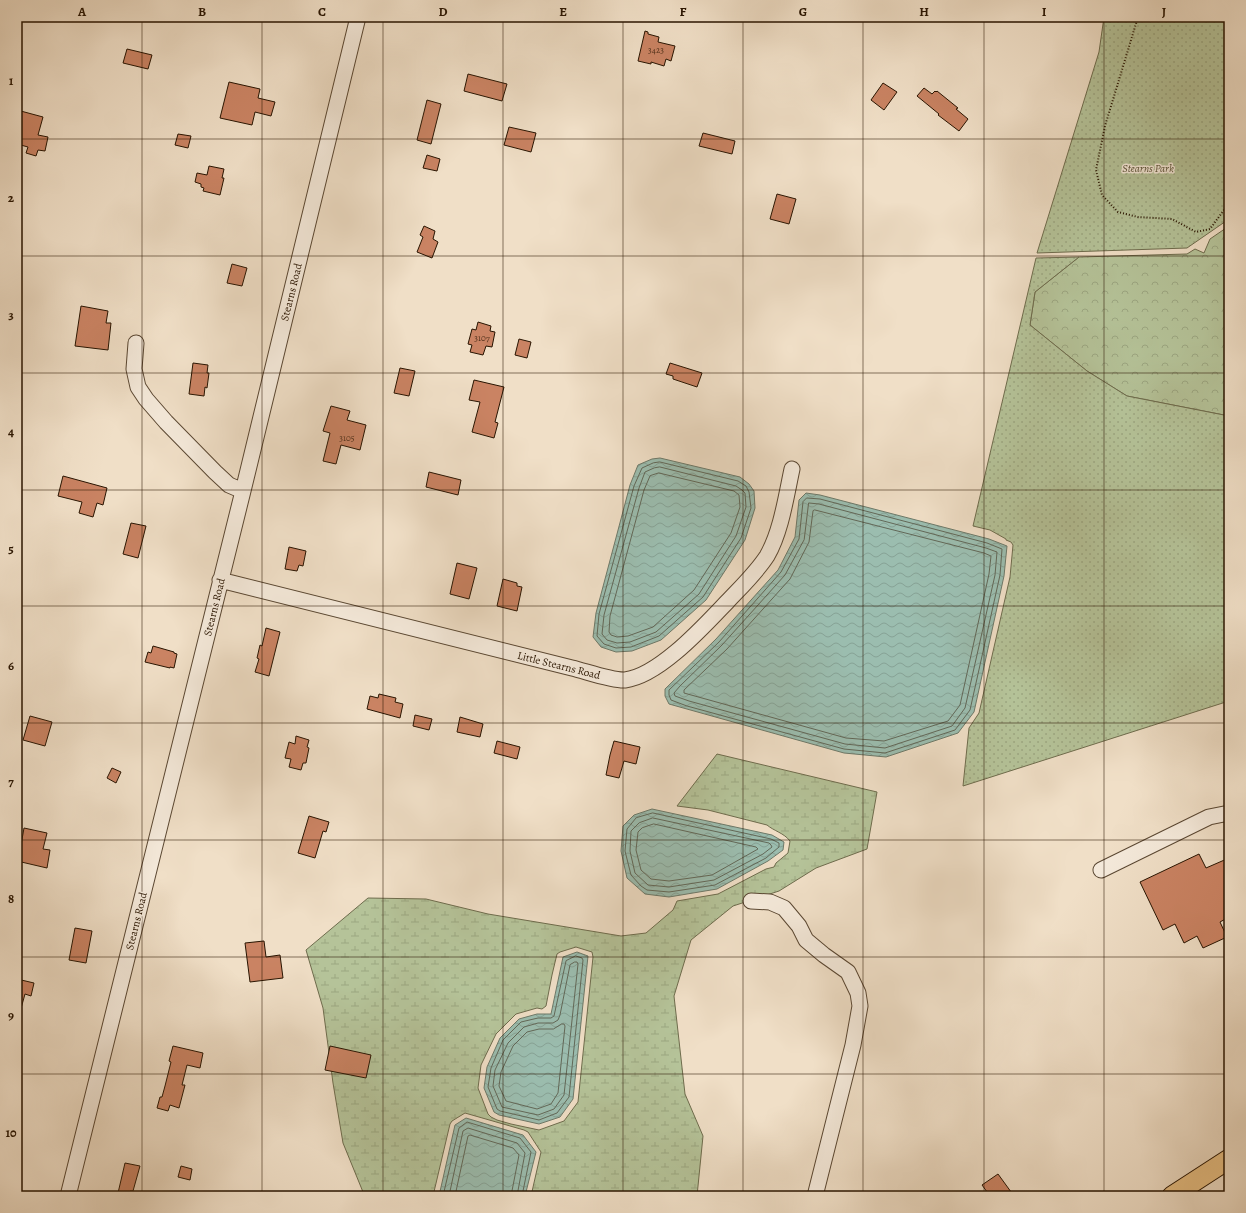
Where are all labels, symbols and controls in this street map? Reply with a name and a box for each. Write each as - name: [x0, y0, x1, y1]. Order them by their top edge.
- text: A: [77, 3, 87, 20]
- text: B: [198, 3, 206, 20]
- text: C: [318, 3, 326, 20]
- text: D: [438, 3, 448, 20]
- text: E: [559, 3, 567, 20]
- text: F: [680, 3, 687, 20]
- text: G: [799, 3, 807, 20]
- text: H: [919, 3, 929, 20]
- text: I: [1042, 3, 1047, 20]
- text: J: [1162, 3, 1166, 20]
- house number: 3423: [648, 44, 664, 56]
- text: 1: [9, 72, 14, 89]
- park label: Stearns Park: [1122, 161, 1174, 176]
- text: 2: [8, 189, 15, 206]
- street label: Stearns Road: [277, 261, 306, 323]
- text: 3: [8, 306, 14, 323]
- house number: 3107: [474, 332, 490, 344]
- text: 4: [8, 423, 14, 440]
- house number: 3105: [339, 432, 355, 444]
- text: 5: [8, 540, 14, 557]
- street label: Stearns Road: [200, 576, 229, 638]
- street label: Little Stearns Road: [516, 648, 602, 683]
- text: 6: [8, 657, 14, 674]
- text: 7: [8, 773, 14, 790]
- text: 8: [8, 890, 14, 907]
- street label: Stearns Road: [122, 890, 151, 952]
- text: 9: [8, 1007, 14, 1024]
- text: 10: [5, 1124, 17, 1141]

